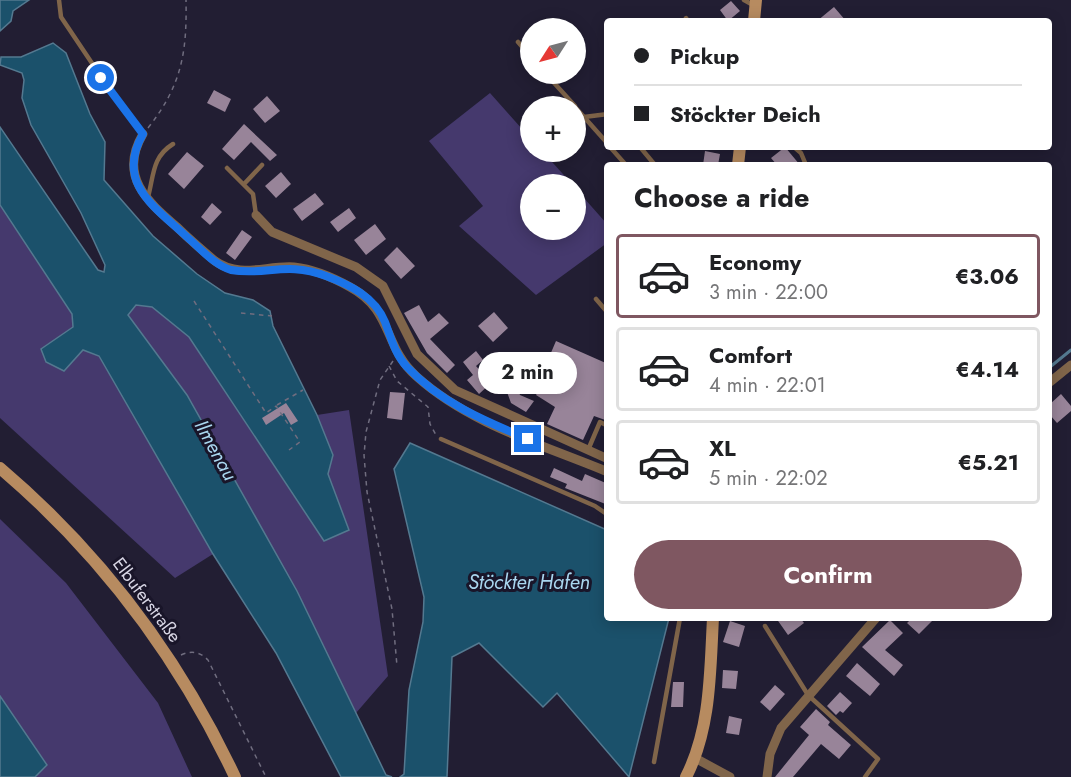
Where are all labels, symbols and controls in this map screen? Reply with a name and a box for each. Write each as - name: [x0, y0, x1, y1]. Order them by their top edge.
- north arrow: [520, 18, 586, 84]
- map controls: [520, 18, 586, 240]
- text: Pickup: [670, 40, 739, 72]
- route start: [87, 64, 114, 91]
- button: +: [520, 96, 586, 162]
- text: Stöckter Deich: [670, 98, 821, 130]
- button: −: [520, 174, 586, 240]
- text: Choose a ride: [634, 178, 809, 217]
- text: Economy: [709, 246, 801, 278]
- icon: car: [637, 249, 691, 303]
- text: €3.06: [955, 260, 1019, 292]
- text: 3 min · 22:00: [709, 278, 828, 307]
- text: Comfort: [709, 339, 792, 371]
- icon: car: [637, 342, 691, 396]
- callout: 2 min: [478, 352, 578, 394]
- text: €4.14: [956, 353, 1019, 385]
- text: 2 min: [501, 358, 554, 387]
- text: 4 min · 22:01: [709, 371, 826, 400]
- water label: Ilmenau: [187, 414, 244, 486]
- route end: [514, 425, 541, 452]
- text: XL: [709, 432, 736, 464]
- icon: car: [637, 435, 691, 489]
- text: €5.21: [958, 446, 1019, 478]
- text: 5 min · 22:02: [709, 464, 828, 493]
- button: Confirm: [634, 540, 1022, 609]
- street label: Elbuferstraße: [106, 552, 188, 648]
- water label: Stöckter Hafen: [468, 568, 590, 597]

